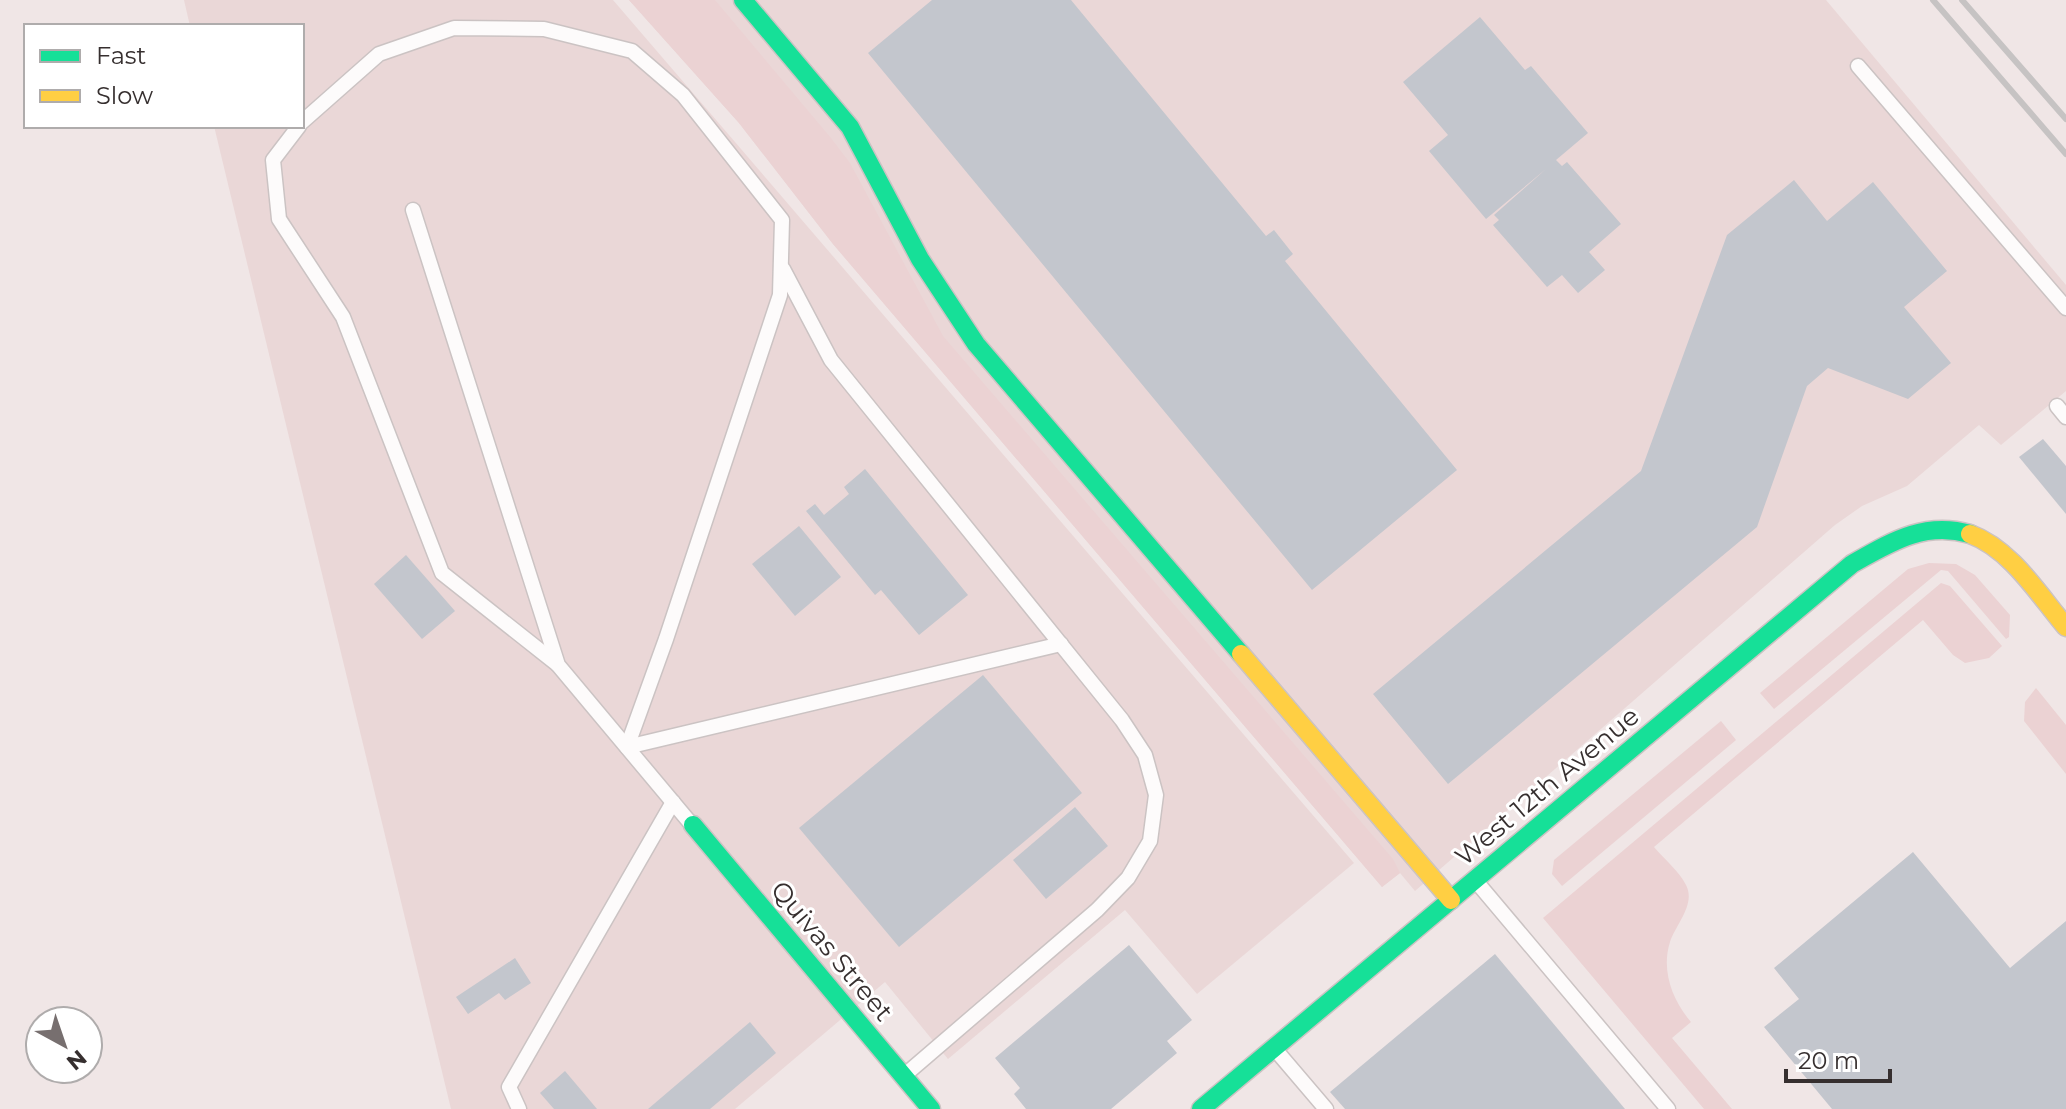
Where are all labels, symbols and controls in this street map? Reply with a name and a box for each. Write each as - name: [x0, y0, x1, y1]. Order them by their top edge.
- legend: [24, 24, 304, 128]
- text: Fast: [96, 41, 147, 70]
- text: Slow: [96, 81, 153, 110]
- street label: West 12th Avenue: [1448, 700, 1646, 872]
- street label: Quivas Street: [764, 874, 900, 1028]
- north arrow: [24, 1005, 104, 1085]
- scale bar: [1786, 1033, 1890, 1083]
- text: N: [61, 1044, 92, 1076]
- text: 20 m: [1798, 1046, 1859, 1075]

